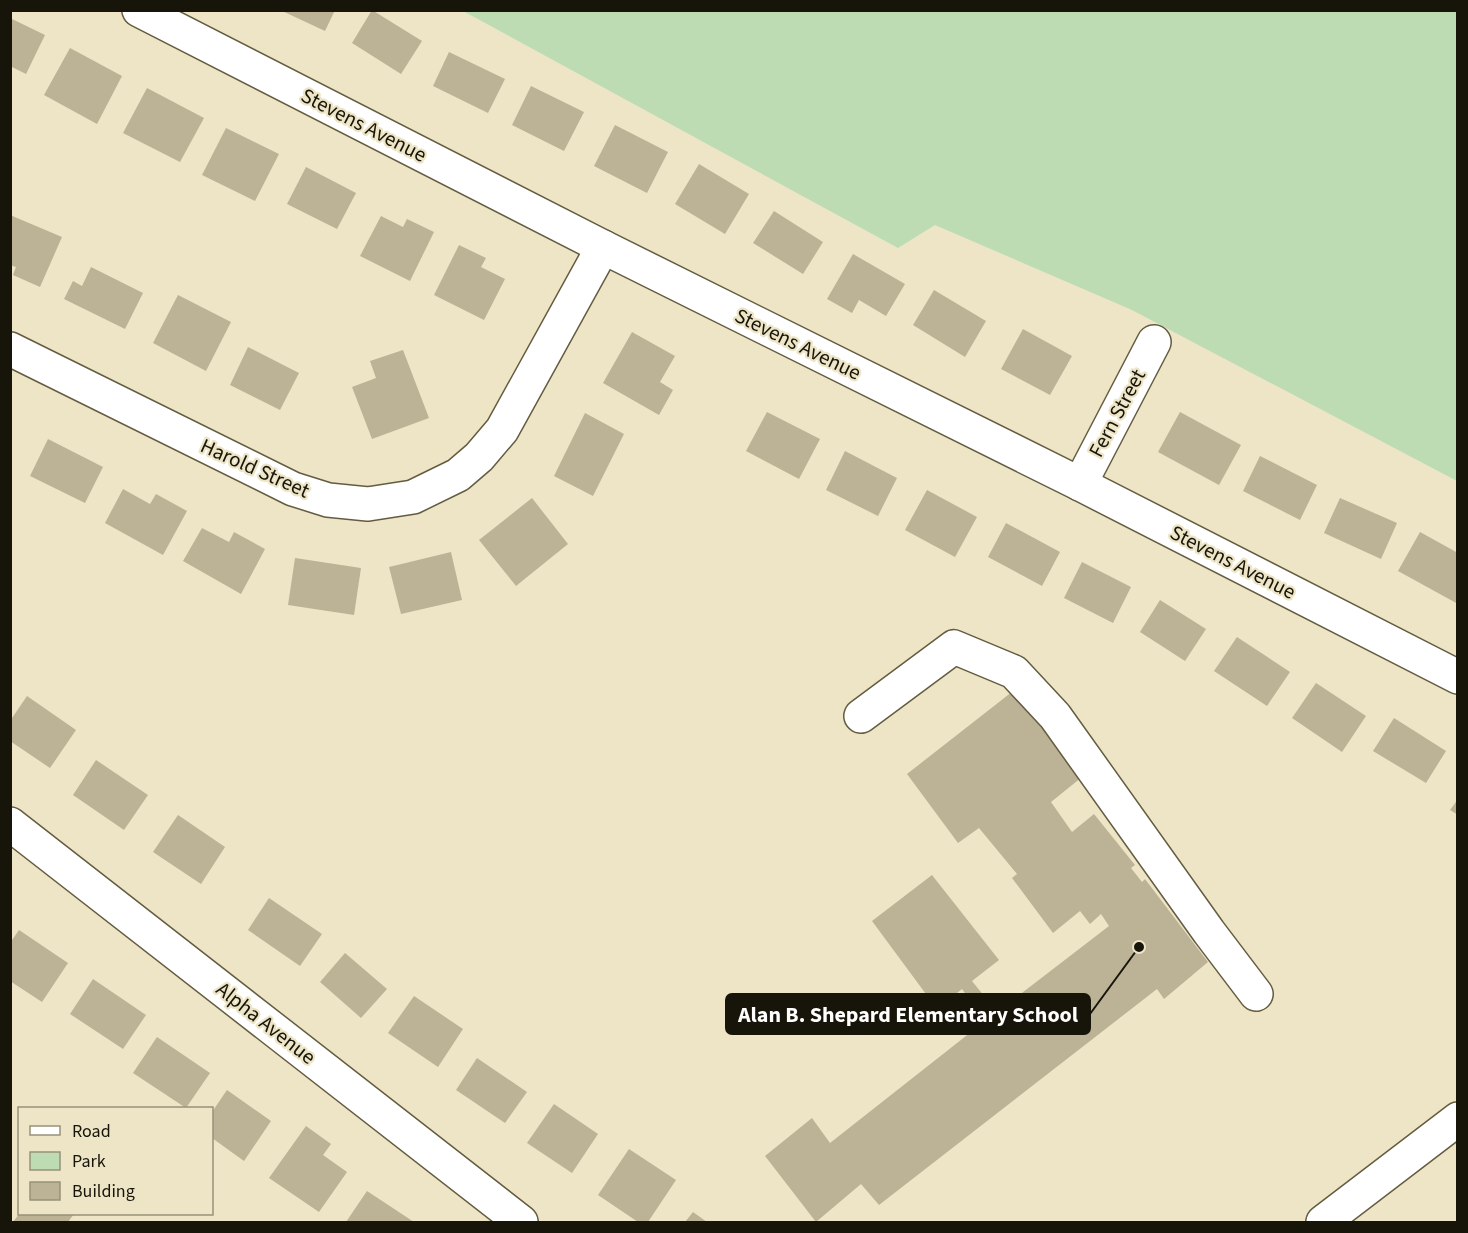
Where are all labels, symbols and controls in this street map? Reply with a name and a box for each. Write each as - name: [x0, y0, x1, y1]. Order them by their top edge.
- street label: Stevens Avenue: [296, 80, 432, 170]
- street label: Stevens Avenue: [730, 300, 866, 388]
- street label: Fern Street: [1081, 364, 1153, 462]
- street label: Harold Street: [196, 431, 314, 505]
- street label: Stevens Avenue: [1165, 517, 1301, 607]
- street label: Alpha Avenue: [210, 974, 322, 1072]
- callout: Alan B. Shepard Elementary School: [726, 994, 1090, 1034]
- text: Alan B. Shepard Elementary School: [737, 999, 1079, 1031]
- legend: [18, 1107, 213, 1215]
- text: Road: [72, 1119, 111, 1144]
- text: Park: [72, 1149, 106, 1174]
- text: Building: [72, 1179, 135, 1204]

